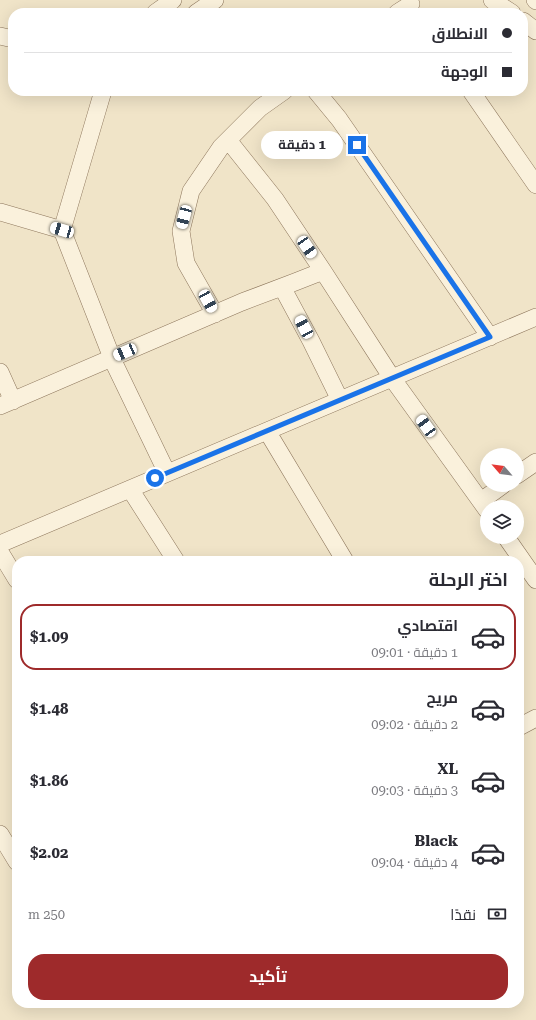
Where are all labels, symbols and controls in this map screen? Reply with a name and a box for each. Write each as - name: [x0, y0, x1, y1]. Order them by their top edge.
- text: الانطلاق: [432, 25, 488, 43]
- text: الوجهة: [441, 63, 488, 81]
- callout: 1 دقيقة: [261, 131, 343, 159]
- route end: [348, 136, 366, 154]
- text: 1 دقيقة: [278, 137, 326, 152]
- car: [175, 204, 193, 230]
- car: [49, 221, 75, 239]
- car: [295, 234, 319, 260]
- car: [197, 288, 219, 314]
- car: [293, 314, 315, 340]
- car: [112, 342, 138, 362]
- car: [414, 413, 438, 439]
- north arrow: [480, 448, 524, 492]
- map controls: [480, 448, 524, 544]
- route start: [146, 469, 164, 487]
- button: layers: [480, 500, 524, 544]
- text: اختر الرحلة: [429, 569, 508, 590]
- text: اقتصادي: [398, 617, 458, 635]
- icon: car: [470, 619, 506, 655]
- text: $1.09: [30, 628, 68, 646]
- text: 1 دقيقة · 09:01: [371, 645, 458, 660]
- text: مريح: [426, 689, 458, 707]
- icon: car: [470, 691, 506, 727]
- text: $1.48: [30, 700, 68, 718]
- text: 2 دقيقة · 09:02: [371, 717, 458, 732]
- text: XL: [437, 760, 458, 778]
- icon: car: [470, 763, 506, 799]
- text: $1.86: [30, 772, 68, 790]
- text: 3 دقيقة · 09:03: [371, 783, 458, 798]
- text: Black: [415, 832, 458, 850]
- icon: car: [470, 835, 506, 871]
- text: $2.02: [30, 844, 68, 862]
- text: 4 دقيقة · 09:04: [371, 855, 458, 870]
- icon: cash: [486, 903, 508, 925]
- text: نقدًا: [450, 906, 476, 924]
- text: 250 m: [28, 907, 65, 922]
- button: تأكيد: [28, 954, 508, 1000]

